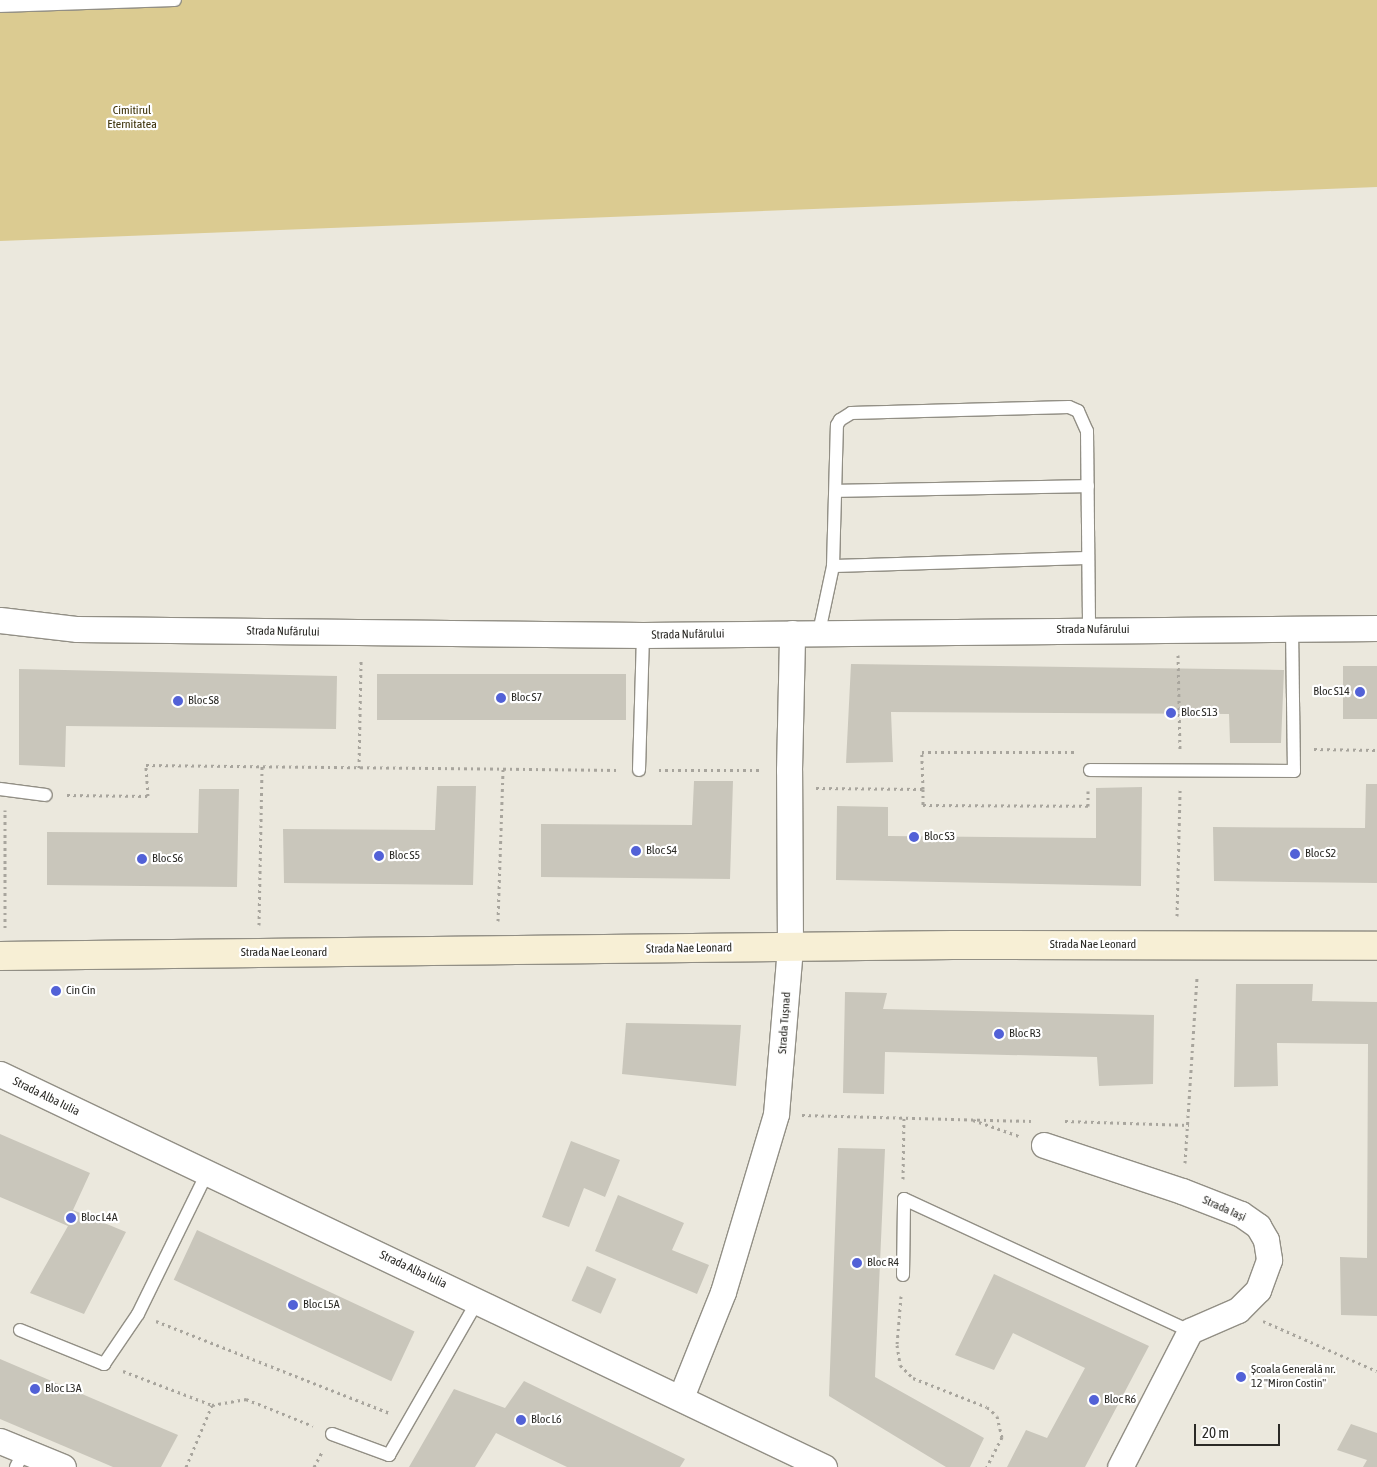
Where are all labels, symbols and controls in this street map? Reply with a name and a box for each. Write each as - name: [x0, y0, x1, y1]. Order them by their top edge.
- park label: Cimitirul Eternitatea: [107, 104, 157, 132]
- street label: Strada Nufărului: [1056, 623, 1130, 637]
- street label: Strada Nufărului: [246, 624, 320, 640]
- street label: Strada Nufărului: [651, 627, 725, 643]
- place label: Bloc S14: [1313, 685, 1350, 699]
- marker: Bloc S14: [1354, 686, 1366, 698]
- place label: Bloc S7: [511, 691, 542, 705]
- marker: Bloc S7: [495, 692, 507, 704]
- place label: Bloc S8: [188, 694, 219, 708]
- marker: Bloc S8: [172, 695, 184, 707]
- place label: Bloc S13: [1181, 706, 1218, 720]
- marker: Bloc S13: [1165, 707, 1177, 719]
- place label: Bloc S3: [924, 830, 955, 844]
- marker: Bloc S3: [908, 831, 920, 843]
- place label: Bloc S4: [646, 844, 677, 858]
- marker: Bloc S4: [630, 845, 642, 857]
- place label: Bloc S2: [1305, 847, 1336, 861]
- marker: Bloc S2: [1289, 848, 1301, 860]
- place label: Bloc S5: [389, 849, 420, 863]
- marker: Bloc S5: [373, 850, 385, 862]
- place label: Bloc S6: [152, 852, 183, 866]
- marker: Bloc S6: [136, 853, 148, 865]
- street label: Strada Nae Leonard: [1050, 938, 1136, 952]
- street label: Strada Nae Leonard: [646, 941, 732, 957]
- street label: Strada Nae Leonard: [241, 946, 327, 960]
- place label: Cin Cin: [66, 984, 96, 998]
- marker: Cin Cin: [50, 985, 62, 997]
- street label: Strada Tușnad: [776, 992, 794, 1054]
- place label: Bloc R3: [1009, 1027, 1041, 1041]
- marker: Bloc R3: [993, 1028, 1005, 1040]
- street label: Strada Alba Iulia: [10, 1075, 82, 1119]
- street label: Strada Iași: [1200, 1193, 1248, 1225]
- place label: Bloc L4A: [81, 1211, 118, 1225]
- marker: Bloc L4A: [65, 1212, 77, 1224]
- street label: Strada Alba Iulia: [377, 1248, 449, 1292]
- place label: Bloc R4: [867, 1256, 899, 1270]
- marker: Bloc R4: [851, 1257, 863, 1269]
- place label: Bloc L5A: [303, 1298, 340, 1312]
- marker: Bloc L5A: [287, 1299, 299, 1311]
- place label: Școala Generală nr. 12 "Miron Costin": [1251, 1363, 1335, 1391]
- marker: Școala Generală nr. 12 "Miron Costin": [1235, 1371, 1247, 1383]
- place label: Bloc L3A: [45, 1382, 82, 1396]
- marker: Bloc L3A: [29, 1383, 41, 1395]
- place label: Bloc R6: [1104, 1393, 1136, 1407]
- marker: Bloc R6: [1088, 1394, 1100, 1406]
- place label: Bloc L6: [531, 1413, 562, 1427]
- marker: Bloc L6: [515, 1414, 527, 1426]
- scale bar: [1197, 1414, 1283, 1446]
- text: 20 m: [1202, 1424, 1229, 1441]

